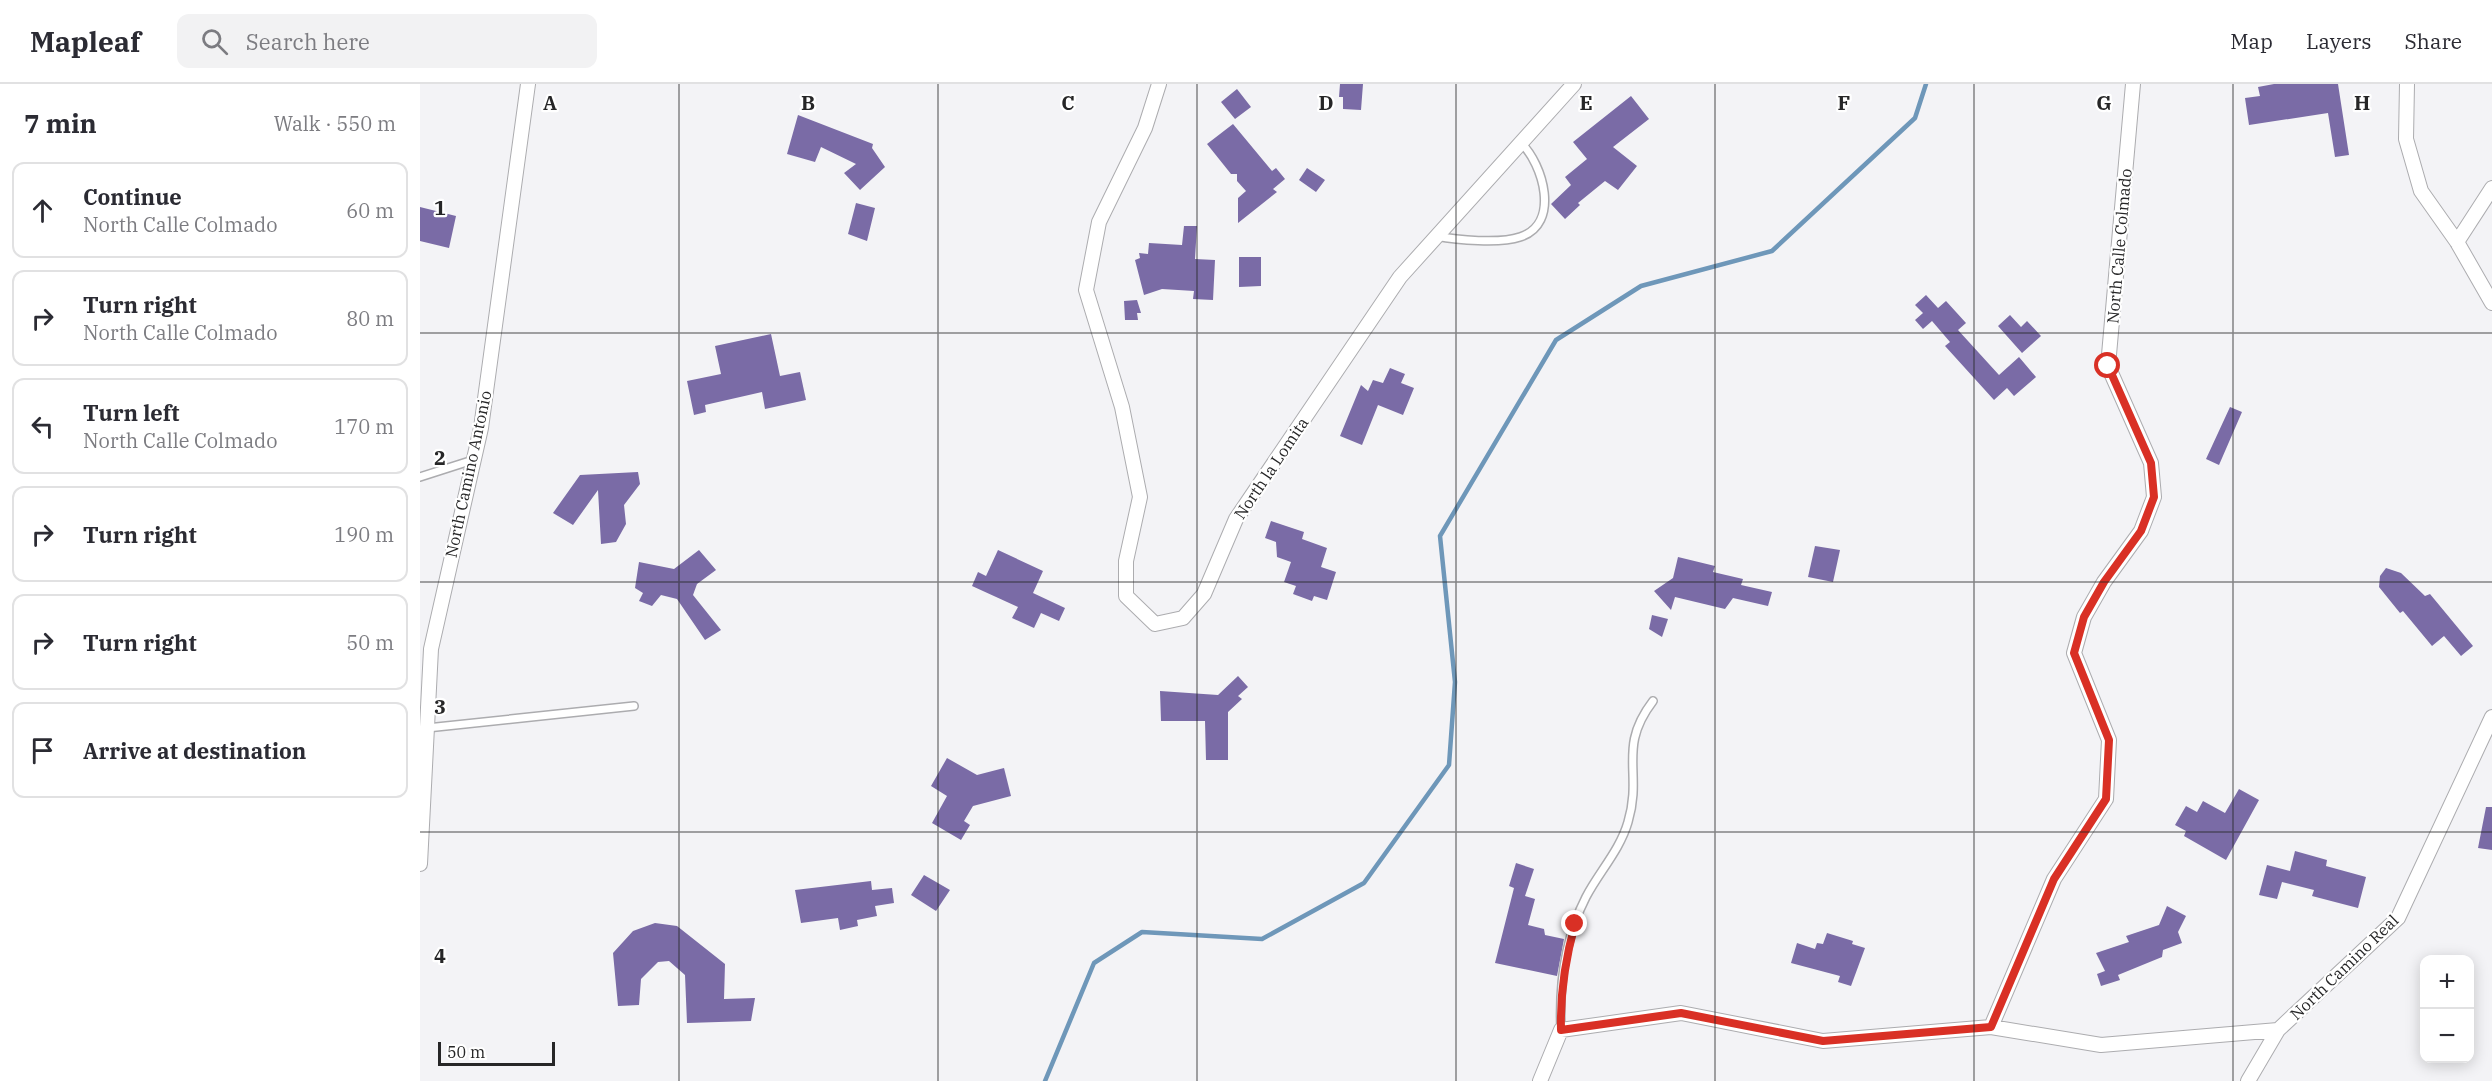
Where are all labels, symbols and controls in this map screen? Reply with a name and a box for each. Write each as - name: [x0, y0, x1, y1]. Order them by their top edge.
- search box: [177, 14, 597, 68]
- text: Mapleaf: [30, 23, 141, 60]
- icon: search: [198, 25, 231, 58]
- text: Search here: [246, 27, 370, 56]
- text: Map: [2230, 27, 2273, 55]
- text: Layers: [2306, 27, 2372, 55]
- text: Share: [2405, 27, 2462, 55]
- text: A: [543, 89, 557, 116]
- text: B: [801, 89, 815, 116]
- text: C: [1061, 89, 1075, 116]
- text: D: [1318, 89, 1334, 116]
- text: E: [1579, 89, 1593, 116]
- text: F: [1838, 89, 1850, 116]
- text: G: [2096, 89, 2112, 116]
- text: H: [2354, 89, 2370, 116]
- text: 7 min: [24, 106, 97, 140]
- text: Walk · 550 m: [274, 110, 396, 137]
- street label: North Calle Colmado: [2102, 168, 2136, 324]
- text: Continue: [83, 182, 182, 211]
- icon: ahead: [26, 194, 59, 227]
- text: 1: [434, 194, 446, 221]
- text: 60 m: [346, 197, 394, 224]
- text: North Calle Colmado: [83, 211, 278, 238]
- text: Turn right: [83, 290, 197, 319]
- icon: right: [26, 302, 59, 335]
- text: 80 m: [346, 305, 394, 332]
- text: North Calle Colmado: [83, 319, 278, 346]
- route start: [2094, 352, 2120, 378]
- street label: North Camino Antonio: [441, 389, 495, 559]
- text: Turn left: [83, 398, 179, 427]
- icon: left: [26, 410, 59, 443]
- text: 170 m: [334, 413, 394, 440]
- street label: North la Lomita: [1230, 413, 1313, 523]
- text: North Calle Colmado: [83, 427, 278, 454]
- text: 2: [434, 444, 446, 471]
- icon: right: [26, 518, 59, 551]
- text: Turn right: [83, 520, 197, 549]
- text: 190 m: [334, 521, 394, 548]
- icon: right: [26, 626, 59, 659]
- text: Turn right: [83, 628, 197, 657]
- text: 50 m: [346, 629, 394, 656]
- text: 3: [434, 693, 446, 720]
- icon: arrive: [26, 734, 59, 767]
- text: Arrive at destination: [83, 736, 306, 765]
- route end: [1561, 910, 1587, 936]
- street label: North Camino Real: [2286, 910, 2403, 1024]
- text: 4: [434, 942, 446, 969]
- map controls: [2420, 955, 2474, 1063]
- button: +: [2420, 955, 2474, 1009]
- button: −: [2420, 1009, 2474, 1063]
- scale bar: [438, 1039, 555, 1066]
- text: 50 m: [447, 1042, 485, 1062]

